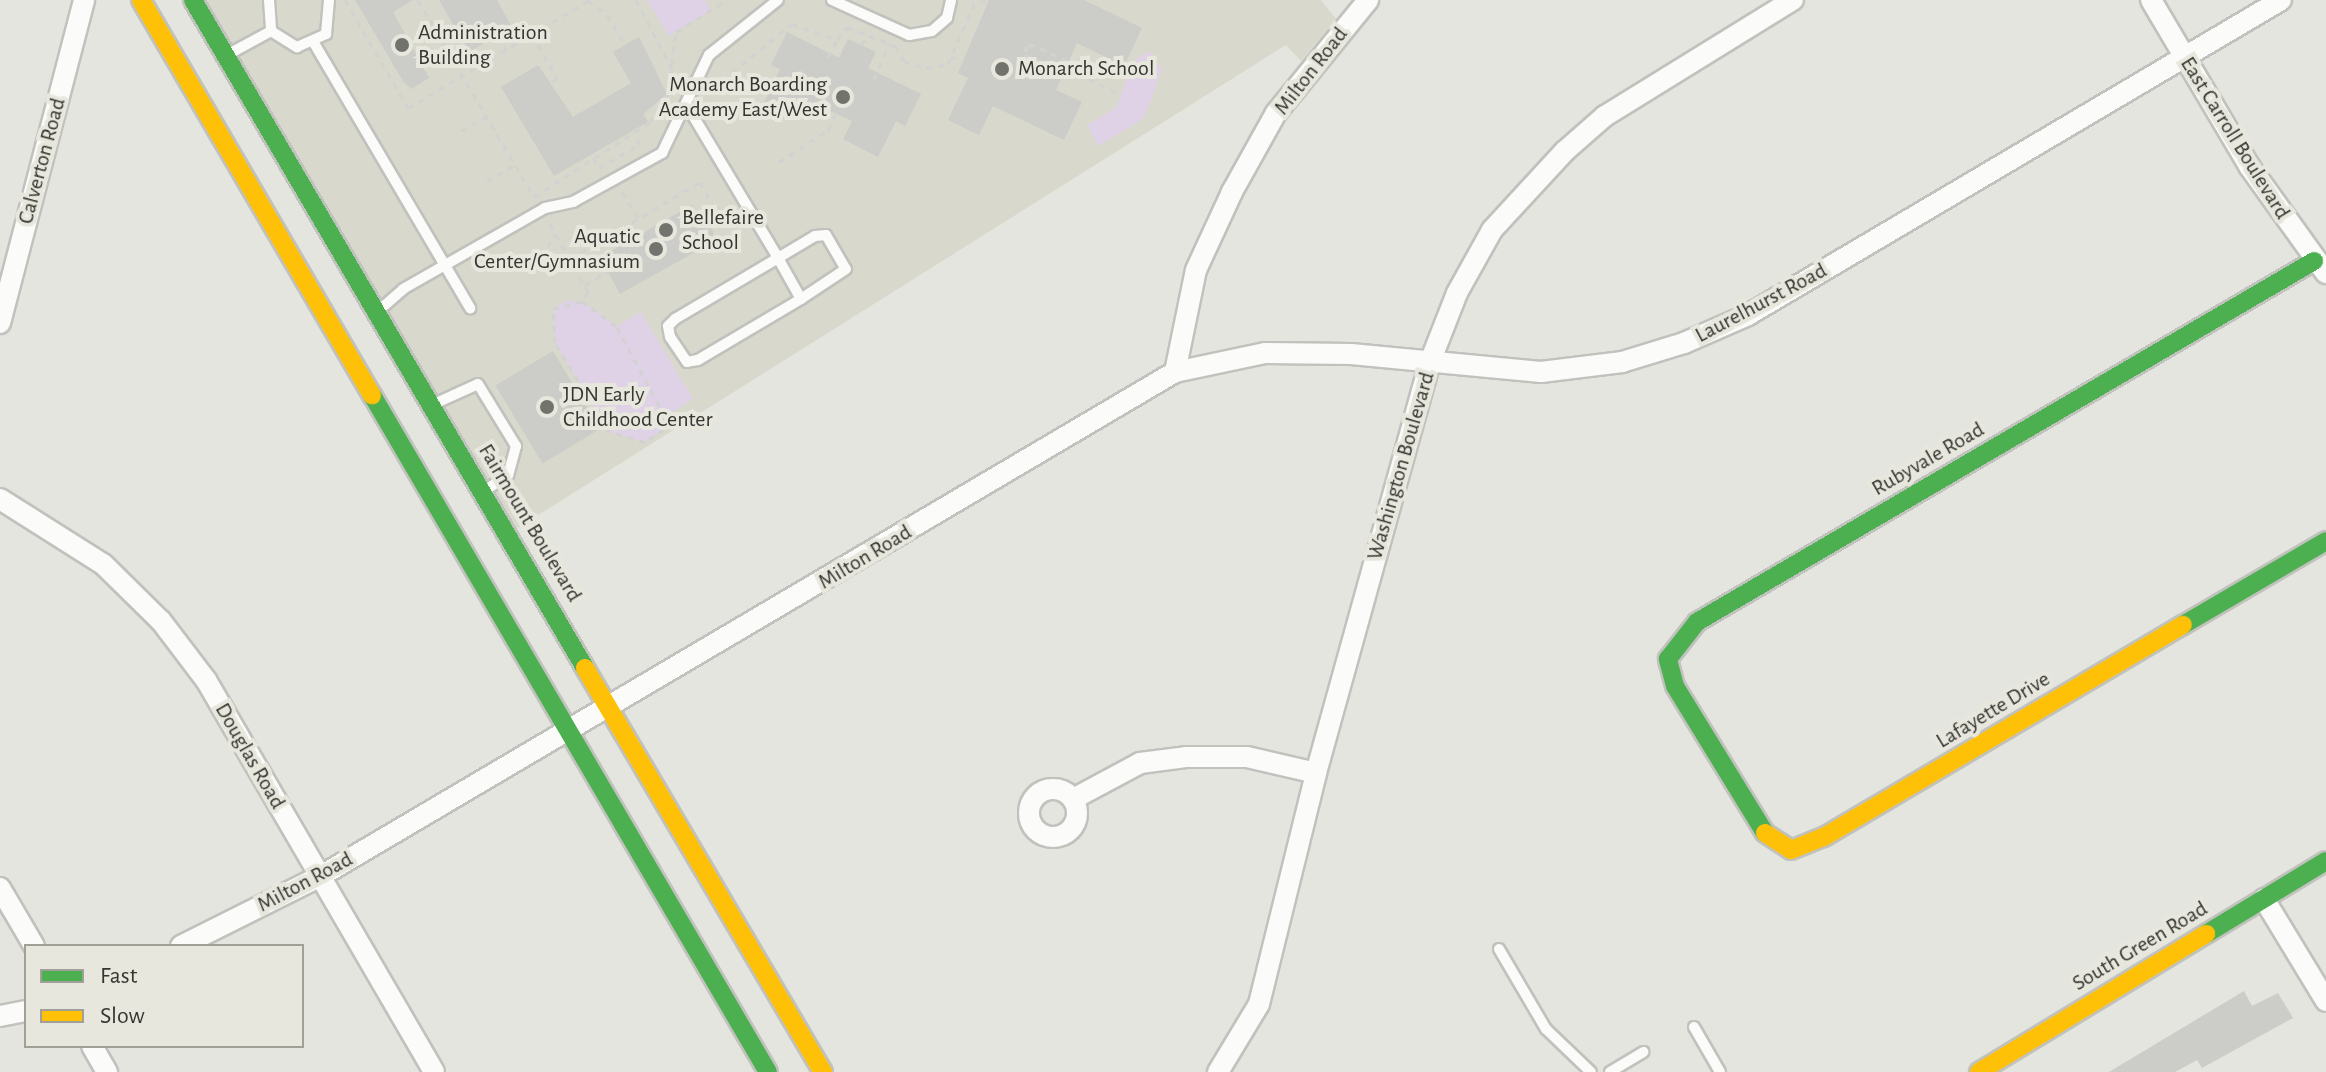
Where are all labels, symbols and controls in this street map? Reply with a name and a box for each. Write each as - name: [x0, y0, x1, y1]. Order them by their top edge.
- place label: Administration Building: [418, 19, 548, 70]
- street label: Milton Road: [1269, 22, 1353, 120]
- marker: Administration Building: [393, 36, 411, 54]
- street label: East Carroll Boulevard: [2174, 52, 2296, 224]
- place label: Monarch School: [1018, 56, 1154, 82]
- marker: Monarch School: [993, 60, 1011, 78]
- place label: Monarch Boarding Academy East/West: [659, 71, 827, 122]
- marker: Monarch Boarding Academy East/West: [834, 88, 852, 106]
- street label: Calverton Road: [13, 95, 71, 227]
- place label: Bellefaire School: [682, 204, 764, 256]
- marker: Bellefaire School: [657, 221, 675, 239]
- place label: Aquatic Center/Gymnasium: [474, 223, 640, 274]
- marker: Aquatic Center/Gymnasium: [647, 240, 665, 258]
- street label: Laurelhurst Road: [1691, 257, 1831, 349]
- street label: Washington Boulevard: [1362, 369, 1440, 563]
- place label: JDN Early Childhood Center: [563, 381, 713, 432]
- marker: JDN Early Childhood Center: [538, 398, 556, 416]
- street label: Rubyvale Road: [1867, 416, 1989, 502]
- street label: Fairmount Boulevard: [472, 439, 588, 607]
- street label: Milton Road: [814, 519, 916, 595]
- street label: Lafayette Drive: [1931, 666, 2055, 754]
- street label: Douglas Road: [209, 698, 291, 814]
- street label: Milton Road: [253, 846, 357, 918]
- street label: South Green Road: [2068, 895, 2212, 997]
- legend: [24, 944, 304, 1048]
- text: Fast: [100, 964, 137, 988]
- text: Slow: [100, 1004, 145, 1028]

